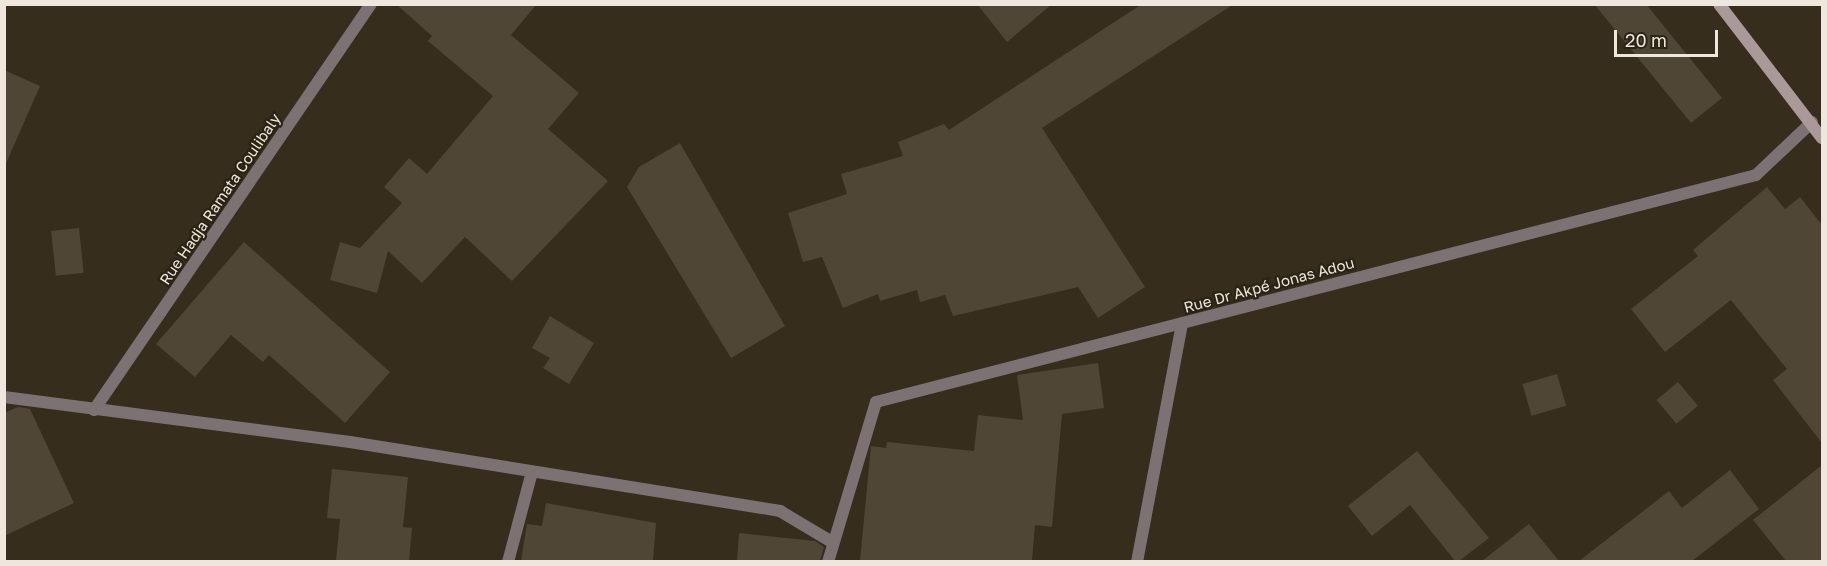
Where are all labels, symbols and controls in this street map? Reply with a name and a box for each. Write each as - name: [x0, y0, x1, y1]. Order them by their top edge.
- scale bar: [1617, 18, 1720, 56]
- text: 20 m: [1625, 29, 1667, 51]
- street label: Rue Hadja Ramata Coulibaly: [156, 110, 284, 288]
- street label: Rue Dr Akpé Jonas Adou: [1182, 254, 1356, 316]

